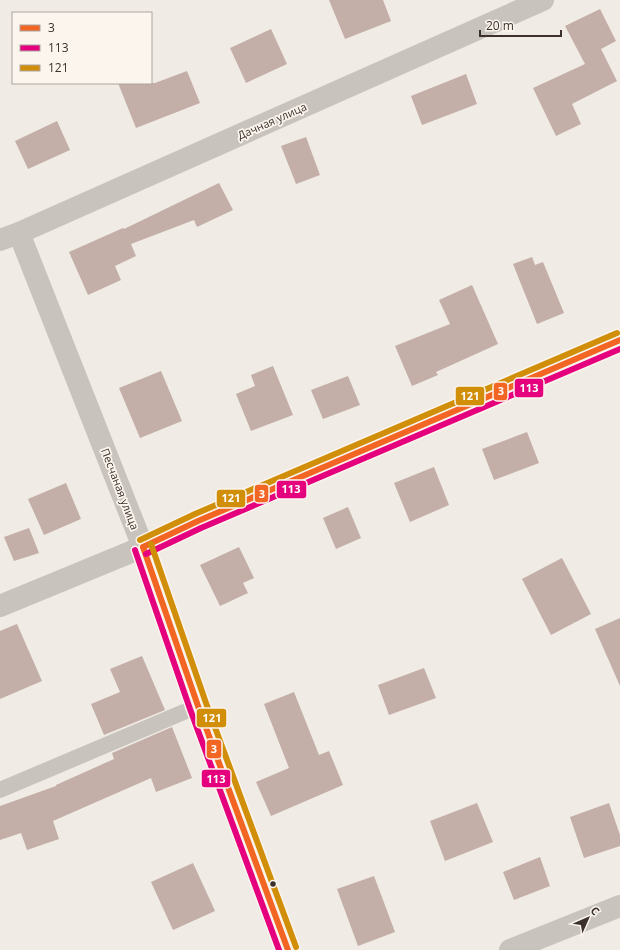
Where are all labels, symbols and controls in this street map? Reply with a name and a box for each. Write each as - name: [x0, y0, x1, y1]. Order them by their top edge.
- legend: [12, 12, 152, 84]
- scale bar: [480, 12, 561, 38]
- text: 20 m: [486, 17, 514, 34]
- text: 3: [48, 19, 55, 36]
- text: 113: [48, 39, 69, 56]
- text: 121: [48, 59, 69, 76]
- street label: Дачная улица: [235, 99, 309, 142]
- line badge: 113: [514, 378, 544, 398]
- text: 113: [520, 380, 538, 395]
- line badge: 3: [493, 382, 508, 401]
- text: 3: [498, 383, 504, 398]
- line badge: 121: [455, 386, 485, 406]
- text: 121: [461, 388, 479, 403]
- street label: Песчаная улица: [98, 446, 143, 532]
- line badge: 113: [276, 480, 307, 499]
- text: 113: [282, 481, 300, 496]
- line badge: 3: [254, 484, 269, 503]
- text: 3: [259, 486, 265, 501]
- line badge: 121: [216, 489, 246, 508]
- text: 121: [222, 490, 240, 505]
- line badge: 121: [196, 708, 227, 728]
- text: 121: [203, 710, 221, 725]
- line badge: 3: [206, 739, 222, 759]
- text: 3: [211, 741, 217, 756]
- line badge: 113: [201, 769, 231, 788]
- text: 113: [207, 771, 225, 786]
- unlabelled marker: [268, 879, 278, 889]
- north arrow: [568, 898, 608, 938]
- text: С: [588, 903, 603, 918]

